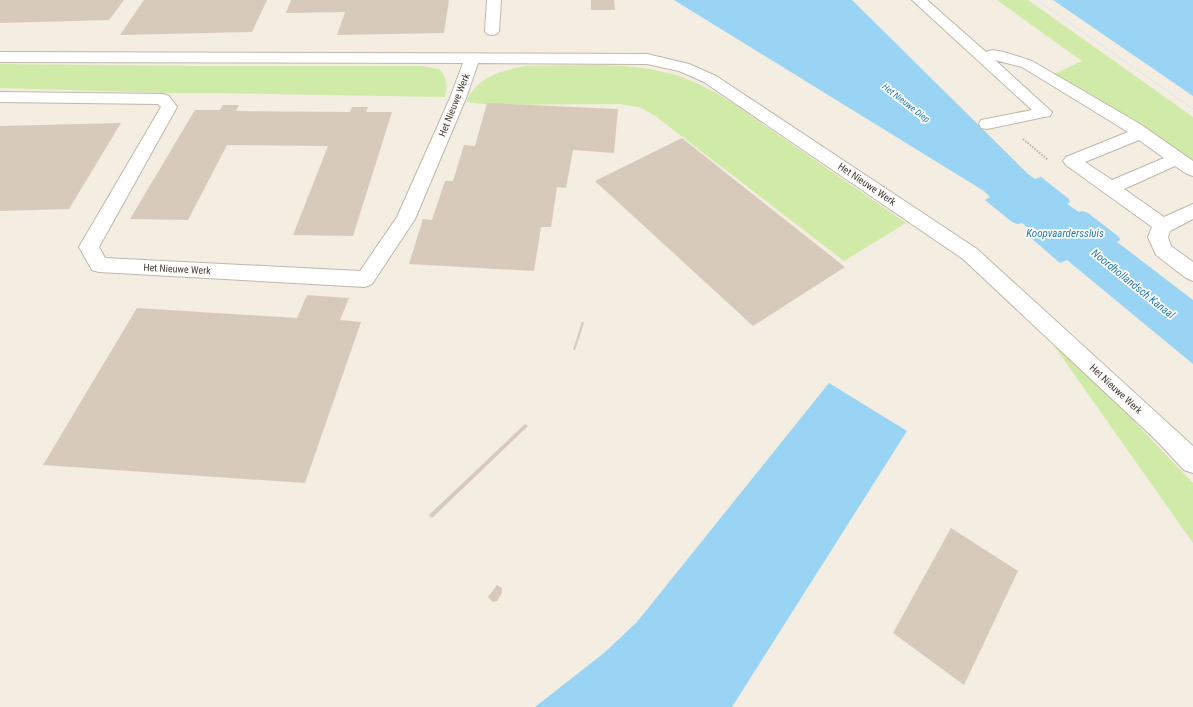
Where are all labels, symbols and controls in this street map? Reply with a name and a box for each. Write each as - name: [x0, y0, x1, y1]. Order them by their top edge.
- street label: Het Nieuwe Werk: [436, 71, 472, 138]
- water label: Het Nieuwe Diep: [880, 81, 932, 125]
- street label: Het Nieuwe Werk: [836, 161, 898, 208]
- water label: Koopvaarderssluis: [1026, 227, 1104, 240]
- water label: Noordhollandsch Kanaal: [1089, 247, 1178, 322]
- street label: Het Nieuwe Werk: [143, 262, 211, 276]
- street label: Het Nieuwe Werk: [1088, 362, 1145, 416]

